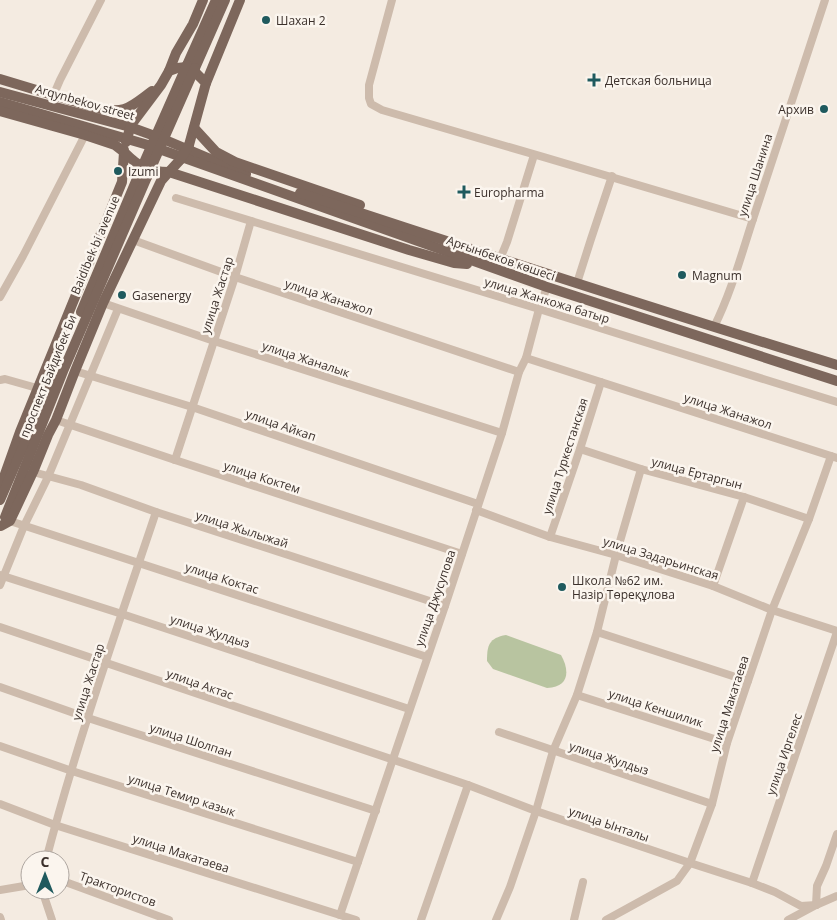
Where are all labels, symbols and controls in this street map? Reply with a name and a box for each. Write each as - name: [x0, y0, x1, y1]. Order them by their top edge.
- place label: Шахан 2: [276, 12, 326, 29]
- marker: Шахан 2: [260, 14, 272, 26]
- place label: Детская больница: [605, 72, 712, 89]
- marker: Детская больница: [587, 73, 601, 87]
- street label: Arqynbekov street: [33, 80, 137, 124]
- place label: Архив: [778, 101, 814, 118]
- marker: Архив: [818, 103, 830, 115]
- street label: улица Шанина: [734, 131, 776, 219]
- place label: Izumi: [128, 163, 158, 180]
- marker: Izumi: [112, 165, 124, 177]
- place label: Europharma: [474, 184, 544, 201]
- marker: Europharma: [458, 186, 470, 198]
- street label: Baidibek bi avenue: [67, 193, 124, 297]
- street label: Арғынбеков көшесі: [444, 231, 558, 285]
- street label: улица Жастар: [197, 254, 237, 336]
- place label: Magnum: [692, 267, 742, 284]
- marker: Magnum: [676, 269, 688, 281]
- street label: улица Жанкожа батыр: [482, 273, 612, 327]
- street label: улица Жанажол: [283, 275, 375, 319]
- place label: Gasenergy: [132, 287, 192, 304]
- marker: Gasenergy: [116, 289, 128, 301]
- street label: проспект Байдибек Би: [16, 312, 80, 440]
- street label: улица Жаналык: [260, 337, 353, 381]
- street label: улица Жанажол: [682, 389, 774, 433]
- street label: улица Туркестанская: [538, 396, 592, 516]
- street label: улица Айкап: [244, 405, 318, 445]
- street label: улица Ертаргын: [650, 453, 744, 493]
- street label: улица Коктем: [221, 457, 303, 497]
- street label: улица Жылыжай: [194, 506, 290, 552]
- street label: улица Задарьинская: [601, 532, 721, 584]
- street label: улица Джусупова: [411, 548, 459, 648]
- street label: улица Коктас: [183, 558, 261, 598]
- place label: Школа №62 им. Назір Төреқұлова: [572, 572, 675, 603]
- marker: Школа №62 им. Назір Төреқұлова: [556, 581, 568, 593]
- street label: улица Жулдыз: [168, 610, 252, 652]
- street label: улица Жастар: [68, 641, 108, 723]
- street label: улица Макатаева: [705, 653, 753, 755]
- street label: улица Актас: [164, 665, 236, 703]
- street label: улица Кеншилик: [607, 685, 706, 732]
- street label: улица Иргелес: [762, 711, 806, 797]
- street label: улица Шолпан: [147, 719, 235, 761]
- street label: улица Жулдыз: [567, 737, 651, 779]
- street label: улица Темир казык: [126, 770, 239, 821]
- street label: улица Ынталы: [567, 802, 651, 846]
- street label: улица Макатаева: [130, 829, 232, 877]
- north arrow: [20, 850, 70, 900]
- text: С: [41, 852, 50, 871]
- street label: Трактористов: [77, 867, 159, 911]

